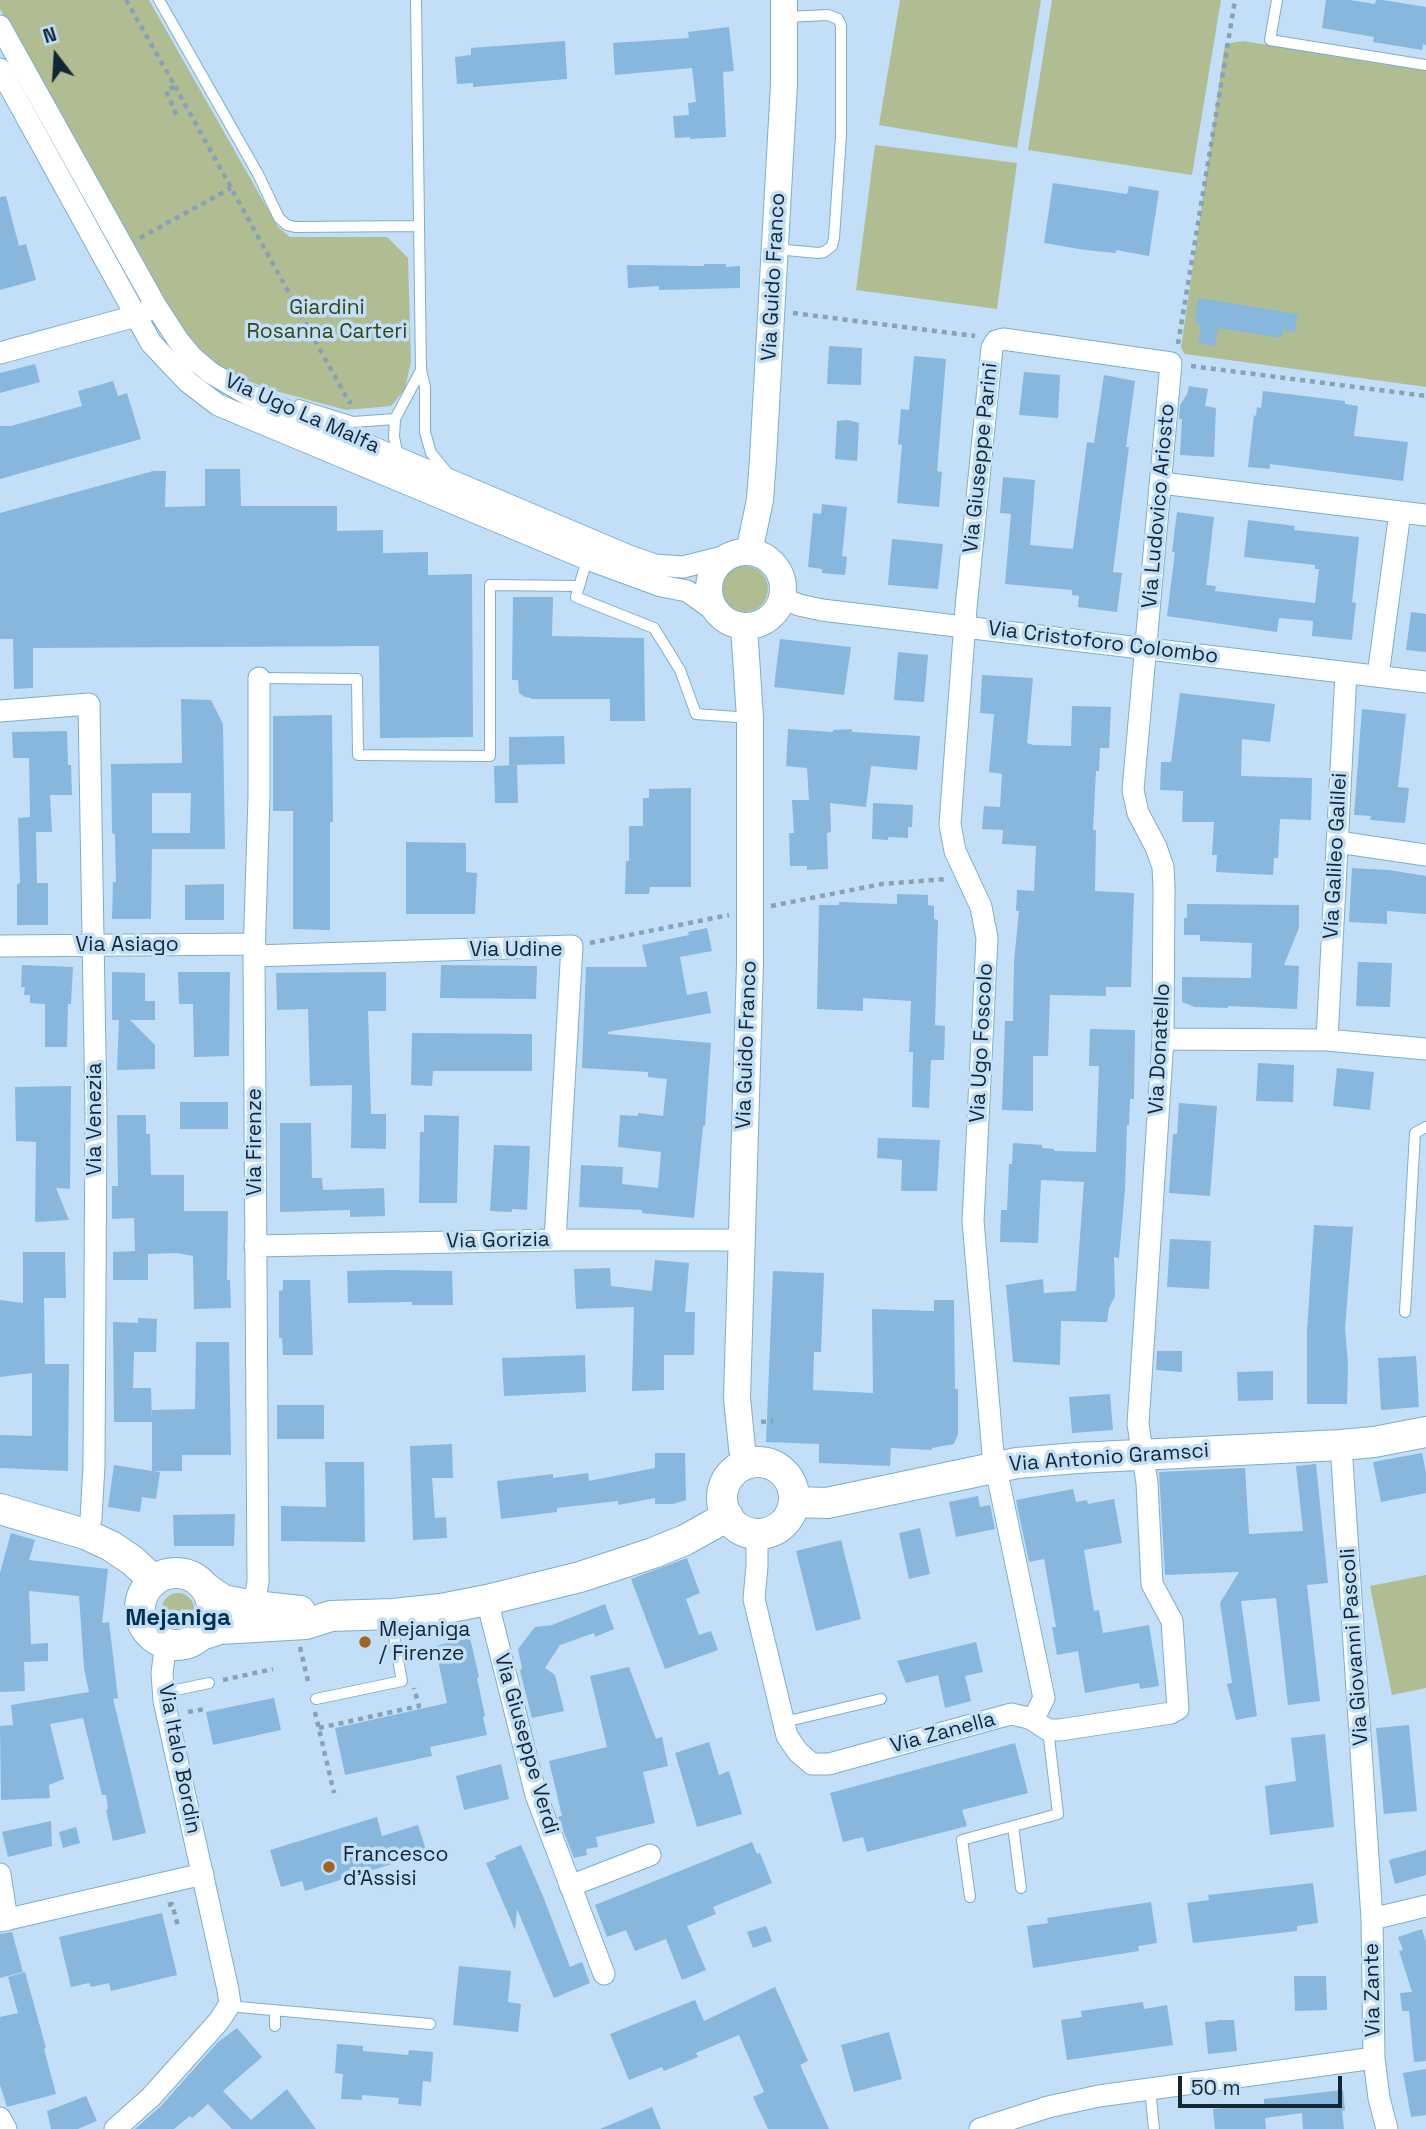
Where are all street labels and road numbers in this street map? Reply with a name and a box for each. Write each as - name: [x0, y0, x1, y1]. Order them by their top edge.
- street label: Via Guido Franco: [757, 192, 791, 362]
- street label: Via Giuseppe Parini: [958, 362, 1004, 554]
- street label: Via Ugo La Malfa: [221, 369, 383, 459]
- street label: Via Ludovico Ariosto: [1137, 402, 1181, 610]
- street label: Via Cristoforo Colombo: [987, 616, 1219, 670]
- street label: Via Galileo Galilei: [1319, 772, 1353, 940]
- street label: Via Asiago: [75, 932, 179, 958]
- street label: Via Udine: [469, 937, 563, 963]
- street label: Via Guido Franco: [731, 960, 763, 1130]
- street label: Via Ugo Foscolo: [965, 962, 999, 1124]
- street label: Via Donatello: [1144, 983, 1176, 1115]
- street label: Via Venezia: [82, 1062, 108, 1176]
- street label: Via Firenze: [242, 1088, 268, 1196]
- street label: Via Gorizia: [446, 1227, 550, 1255]
- street label: Via Antonio Gramsci: [1008, 1438, 1210, 1478]
- street label: Via Giovanni Pascoli: [1336, 1547, 1374, 1747]
- street label: Via Giuseppe Verdi: [488, 1651, 564, 1837]
- street label: Via Italo Bordin: [152, 1682, 206, 1836]
- street label: Via Zanella: [888, 1707, 998, 1759]
- street label: Via Zante: [1360, 1943, 1386, 2037]

